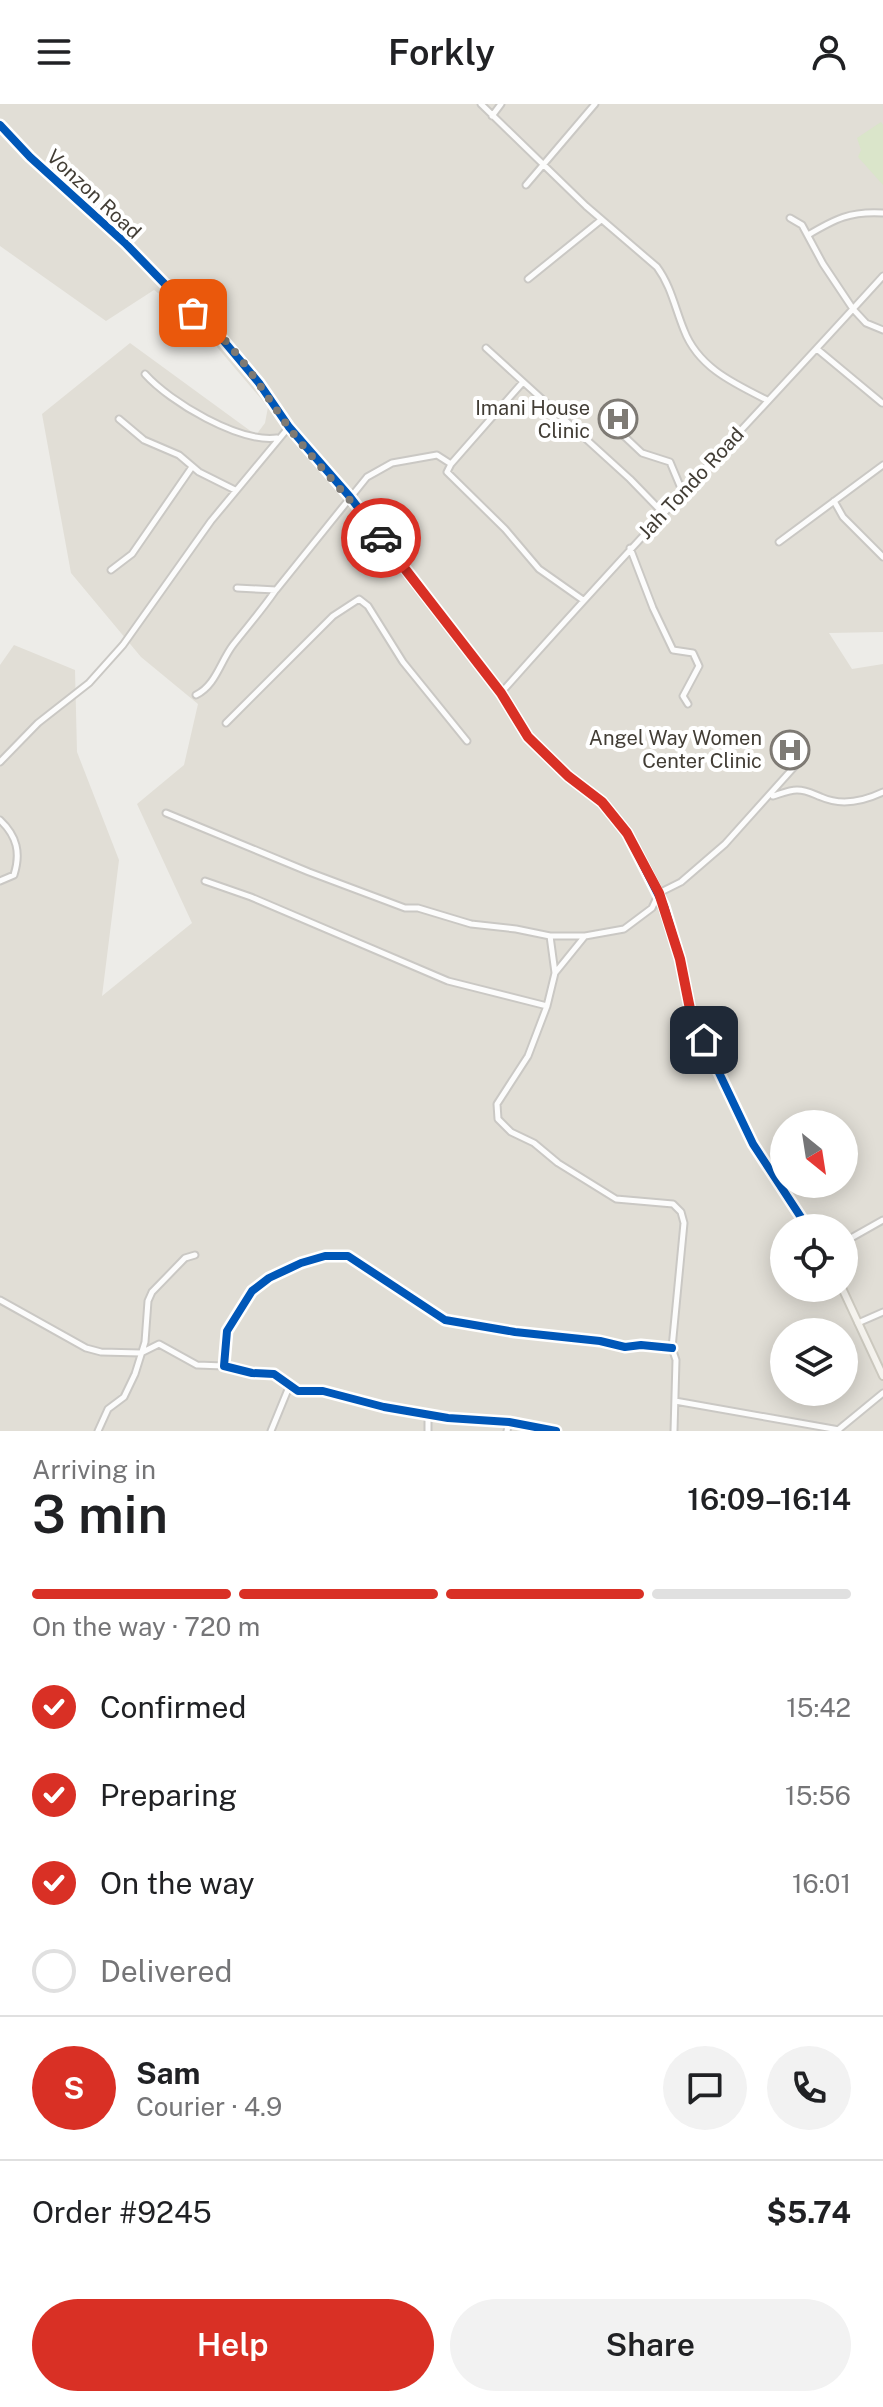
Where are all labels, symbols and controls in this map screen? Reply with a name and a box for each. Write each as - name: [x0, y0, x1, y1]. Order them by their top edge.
- icon: menu: [32, 30, 76, 74]
- icon: person: [807, 30, 851, 74]
- text: Forkly: [388, 31, 495, 73]
- street label: Vonzon Road: [42, 144, 146, 244]
- pin: [159, 279, 227, 347]
- icon: bag: [171, 291, 215, 335]
- place label: Imani House Clinic: [475, 396, 590, 443]
- hospital icon: Imani House Clinic: [597, 398, 639, 440]
- street label: Jah Tondo Road: [633, 422, 749, 544]
- courier: [341, 498, 421, 578]
- icon: car: [359, 516, 403, 560]
- place label: Angel Way Women Center Clinic: [589, 726, 762, 773]
- hospital icon: Angel Way Women Center Clinic: [769, 729, 811, 771]
- pin: [670, 1006, 738, 1074]
- icon: home: [682, 1018, 726, 1062]
- north arrow: [770, 1110, 858, 1198]
- map controls: [770, 1110, 858, 1406]
- button: locate: [770, 1214, 858, 1302]
- button: layers: [770, 1318, 858, 1406]
- text: Arriving in: [32, 1454, 156, 1485]
- text: 16:09–16:14: [687, 1481, 851, 1517]
- text: 3 min: [32, 1484, 168, 1545]
- text: On the way · 720 m: [32, 1611, 260, 1642]
- icon: check: [32, 1685, 76, 1729]
- text: Confirmed: [100, 1689, 246, 1725]
- text: 15:42: [786, 1692, 851, 1723]
- icon: check: [32, 1773, 76, 1817]
- text: Preparing: [100, 1777, 237, 1813]
- text: 15:56: [785, 1780, 851, 1811]
- icon: check: [32, 1861, 76, 1905]
- text: On the way: [100, 1865, 254, 1901]
- text: 16:01: [792, 1868, 851, 1899]
- text: Delivered: [100, 1953, 232, 1989]
- button: chat: [663, 2046, 747, 2130]
- button: phone: [767, 2046, 851, 2130]
- text: Sam: [136, 2055, 200, 2091]
- text: S: [64, 2070, 84, 2106]
- text: Courier · 4.9: [136, 2091, 282, 2122]
- text: Order #9245: [32, 2194, 212, 2230]
- text: $5.74: [767, 2194, 851, 2230]
- button: Help: [32, 2299, 434, 2391]
- button: Share: [450, 2299, 851, 2391]

